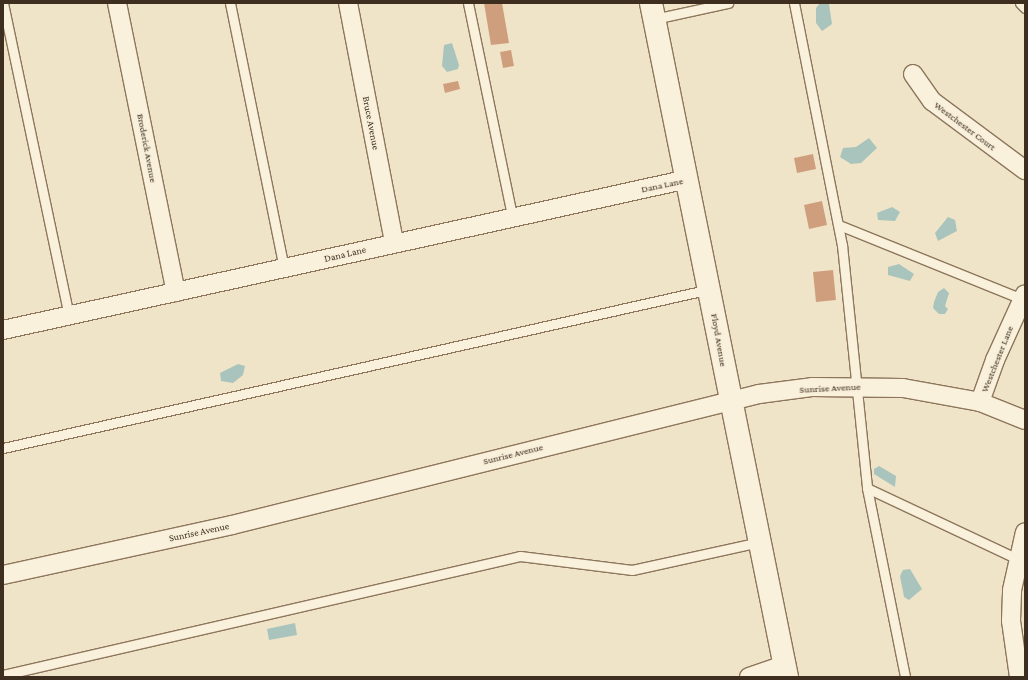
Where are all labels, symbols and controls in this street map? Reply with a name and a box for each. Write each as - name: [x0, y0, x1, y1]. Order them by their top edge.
- street label: Bruce Avenue: [360, 95, 382, 151]
- street label: Westchester Court: [932, 99, 998, 153]
- street label: Broderick Avenue: [134, 113, 160, 183]
- street label: Dana Lane: [640, 175, 684, 195]
- street label: Dana Lane: [323, 243, 367, 265]
- street label: Floyd Avenue: [708, 313, 730, 367]
- street label: Westchester Lane: [978, 324, 1016, 394]
- street label: Sunrise Avenue: [799, 380, 861, 396]
- street label: Sunrise Avenue: [482, 441, 544, 467]
- street label: Sunrise Avenue: [168, 520, 230, 544]

